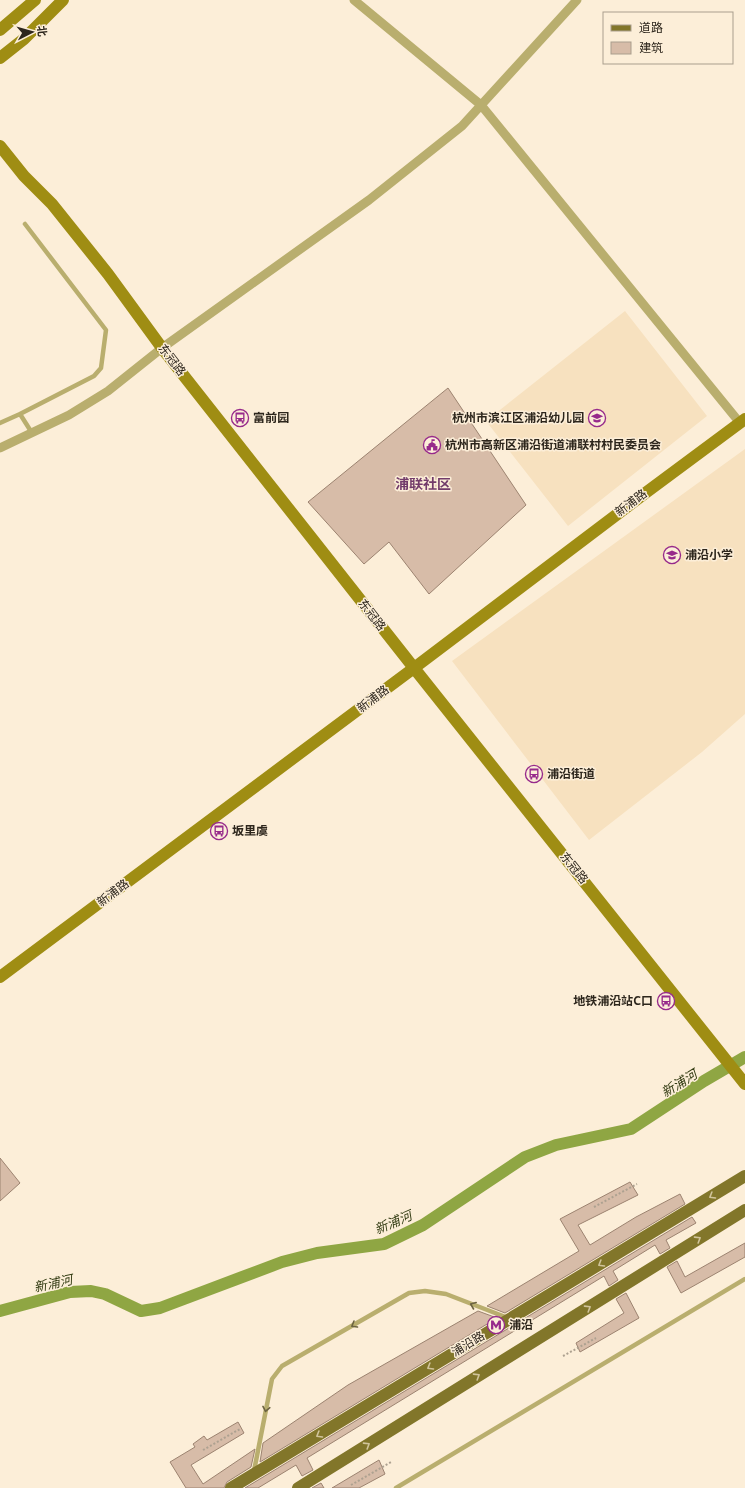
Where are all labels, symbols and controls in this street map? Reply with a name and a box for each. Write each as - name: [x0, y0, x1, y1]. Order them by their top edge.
- north arrow: [12, 12, 52, 52]
- legend: [603, 12, 733, 64]
- text: 道路: [639, 21, 663, 34]
- text: 北: [35, 25, 48, 37]
- text: 建筑: [639, 41, 663, 54]
- street label: 东冠路: [156, 342, 189, 378]
- bus stop icon: 富前园: [230, 408, 250, 428]
- school or university icon: 杭州市滨江区浦沿幼儿园: [587, 408, 607, 428]
- place label: 富前园: [253, 411, 289, 424]
- place label: 杭州市滨江区浦沿幼儿园: [452, 411, 584, 424]
- public building icon: 杭州市高新区浦沿街道浦联村村民委员会: [422, 435, 442, 455]
- place label: 杭州市高新区浦沿街道浦联村村民委员会: [445, 438, 661, 451]
- district label: 浦联社区: [395, 476, 451, 492]
- street label: 新浦路: [612, 487, 649, 519]
- school or university icon: 浦沿小学: [662, 545, 682, 565]
- place label: 浦沿小学: [685, 548, 733, 561]
- street label: 东冠路: [356, 597, 389, 633]
- street label: 新浦路: [354, 683, 391, 715]
- bus stop icon: 浦沿街道: [524, 764, 544, 784]
- place label: 浦沿街道: [547, 767, 595, 780]
- bus stop icon: 坂里虞: [209, 821, 229, 841]
- place label: 坂里虞: [232, 824, 268, 837]
- street label: 东冠路: [558, 850, 591, 886]
- street label: 新浦路: [94, 877, 131, 909]
- bus stop icon: 地铁浦沿站C口: [656, 991, 676, 1011]
- place label: 地铁浦沿站C口: [573, 994, 653, 1007]
- water label: 新浦河: [659, 1065, 702, 1099]
- one-way arrow: [709, 1191, 716, 1199]
- water label: 新浦河: [372, 1207, 416, 1236]
- one-way arrow: [694, 1236, 701, 1244]
- one-way arrow: [598, 1259, 605, 1266]
- water label: 新浦河: [32, 1271, 76, 1294]
- one-way arrow: [469, 1301, 476, 1309]
- one-way arrow: [584, 1305, 591, 1312]
- metro station icon: 浦沿: [486, 1315, 506, 1335]
- place label: 浦沿: [509, 1318, 533, 1331]
- one-way arrow: [351, 1321, 358, 1328]
- street label: 浦沿路: [449, 1329, 487, 1358]
- one-way arrow: [427, 1363, 434, 1370]
- one-way arrow: [473, 1374, 480, 1381]
- one-way arrow: [262, 1406, 270, 1412]
- one-way arrow: [316, 1430, 323, 1438]
- one-way arrow: [363, 1442, 370, 1450]

